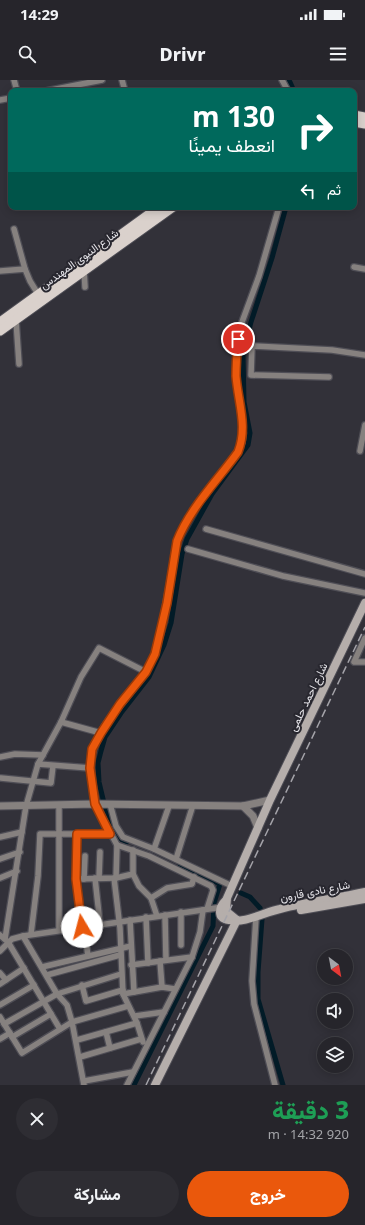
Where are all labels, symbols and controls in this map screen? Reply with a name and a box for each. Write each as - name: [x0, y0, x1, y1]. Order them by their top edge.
- text: 14:29: [20, 4, 59, 24]
- text: Drivr: [160, 42, 205, 66]
- icon: search: [16, 43, 38, 65]
- icon: menu: [327, 43, 349, 65]
- text: 130 m: [192, 97, 275, 135]
- icon: right: [289, 104, 341, 156]
- text: انعطف يمينًا: [189, 133, 275, 157]
- text: ثم: [327, 179, 341, 199]
- icon: left: [297, 180, 319, 202]
- street label: شارع النبوى المهندس: [36, 225, 122, 293]
- pin: [221, 322, 255, 356]
- icon: arrive: [227, 328, 249, 350]
- street label: شارع احمد حلمى: [285, 660, 332, 734]
- street label: شارع نادى قارون: [279, 876, 352, 906]
- position arrow: [61, 906, 103, 948]
- north arrow: [317, 949, 353, 985]
- map controls: [317, 949, 353, 1073]
- button: sound: [317, 993, 353, 1029]
- button: layers: [317, 1037, 353, 1073]
- text: 3 دقيقة: [272, 1093, 349, 1126]
- button: close: [16, 1098, 58, 1140]
- text: 920 m · 14:32: [268, 1125, 349, 1143]
- button: مشاركة: [16, 1171, 179, 1217]
- button: خروج: [187, 1171, 349, 1217]

